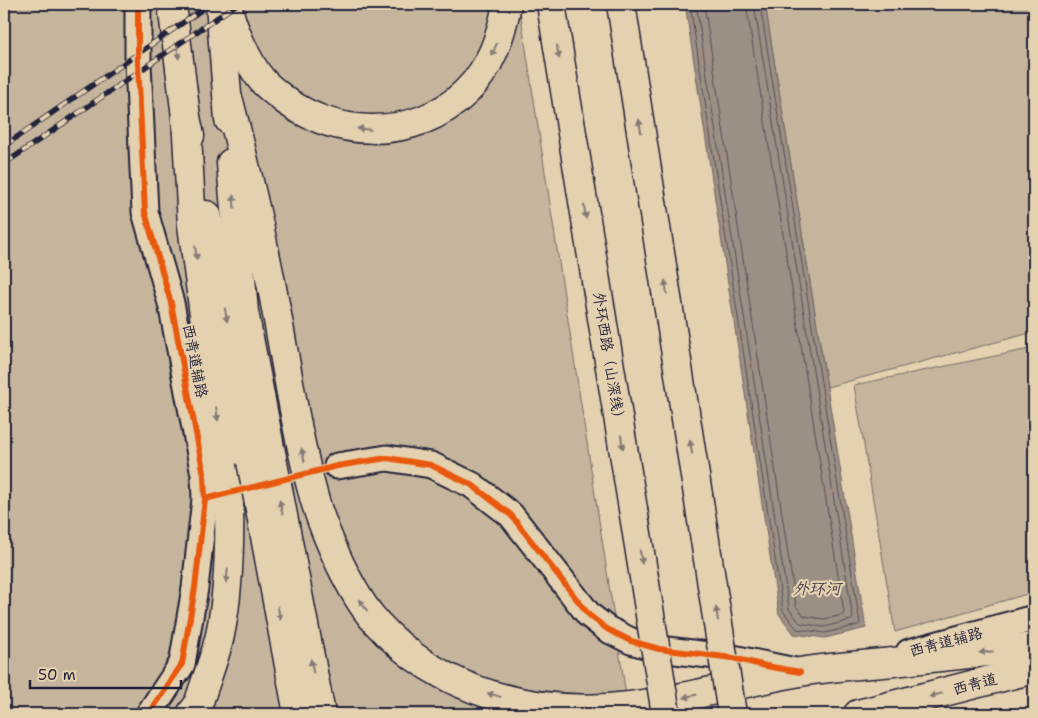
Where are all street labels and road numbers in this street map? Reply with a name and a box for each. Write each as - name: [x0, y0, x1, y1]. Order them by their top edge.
- street label: 外环西路（山深线）: [589, 291, 629, 427]
- street label: 西青道辅路: [178, 322, 212, 400]
- street label: 西青道辅路: [907, 623, 985, 661]
- street label: 西青道: [951, 669, 999, 699]

